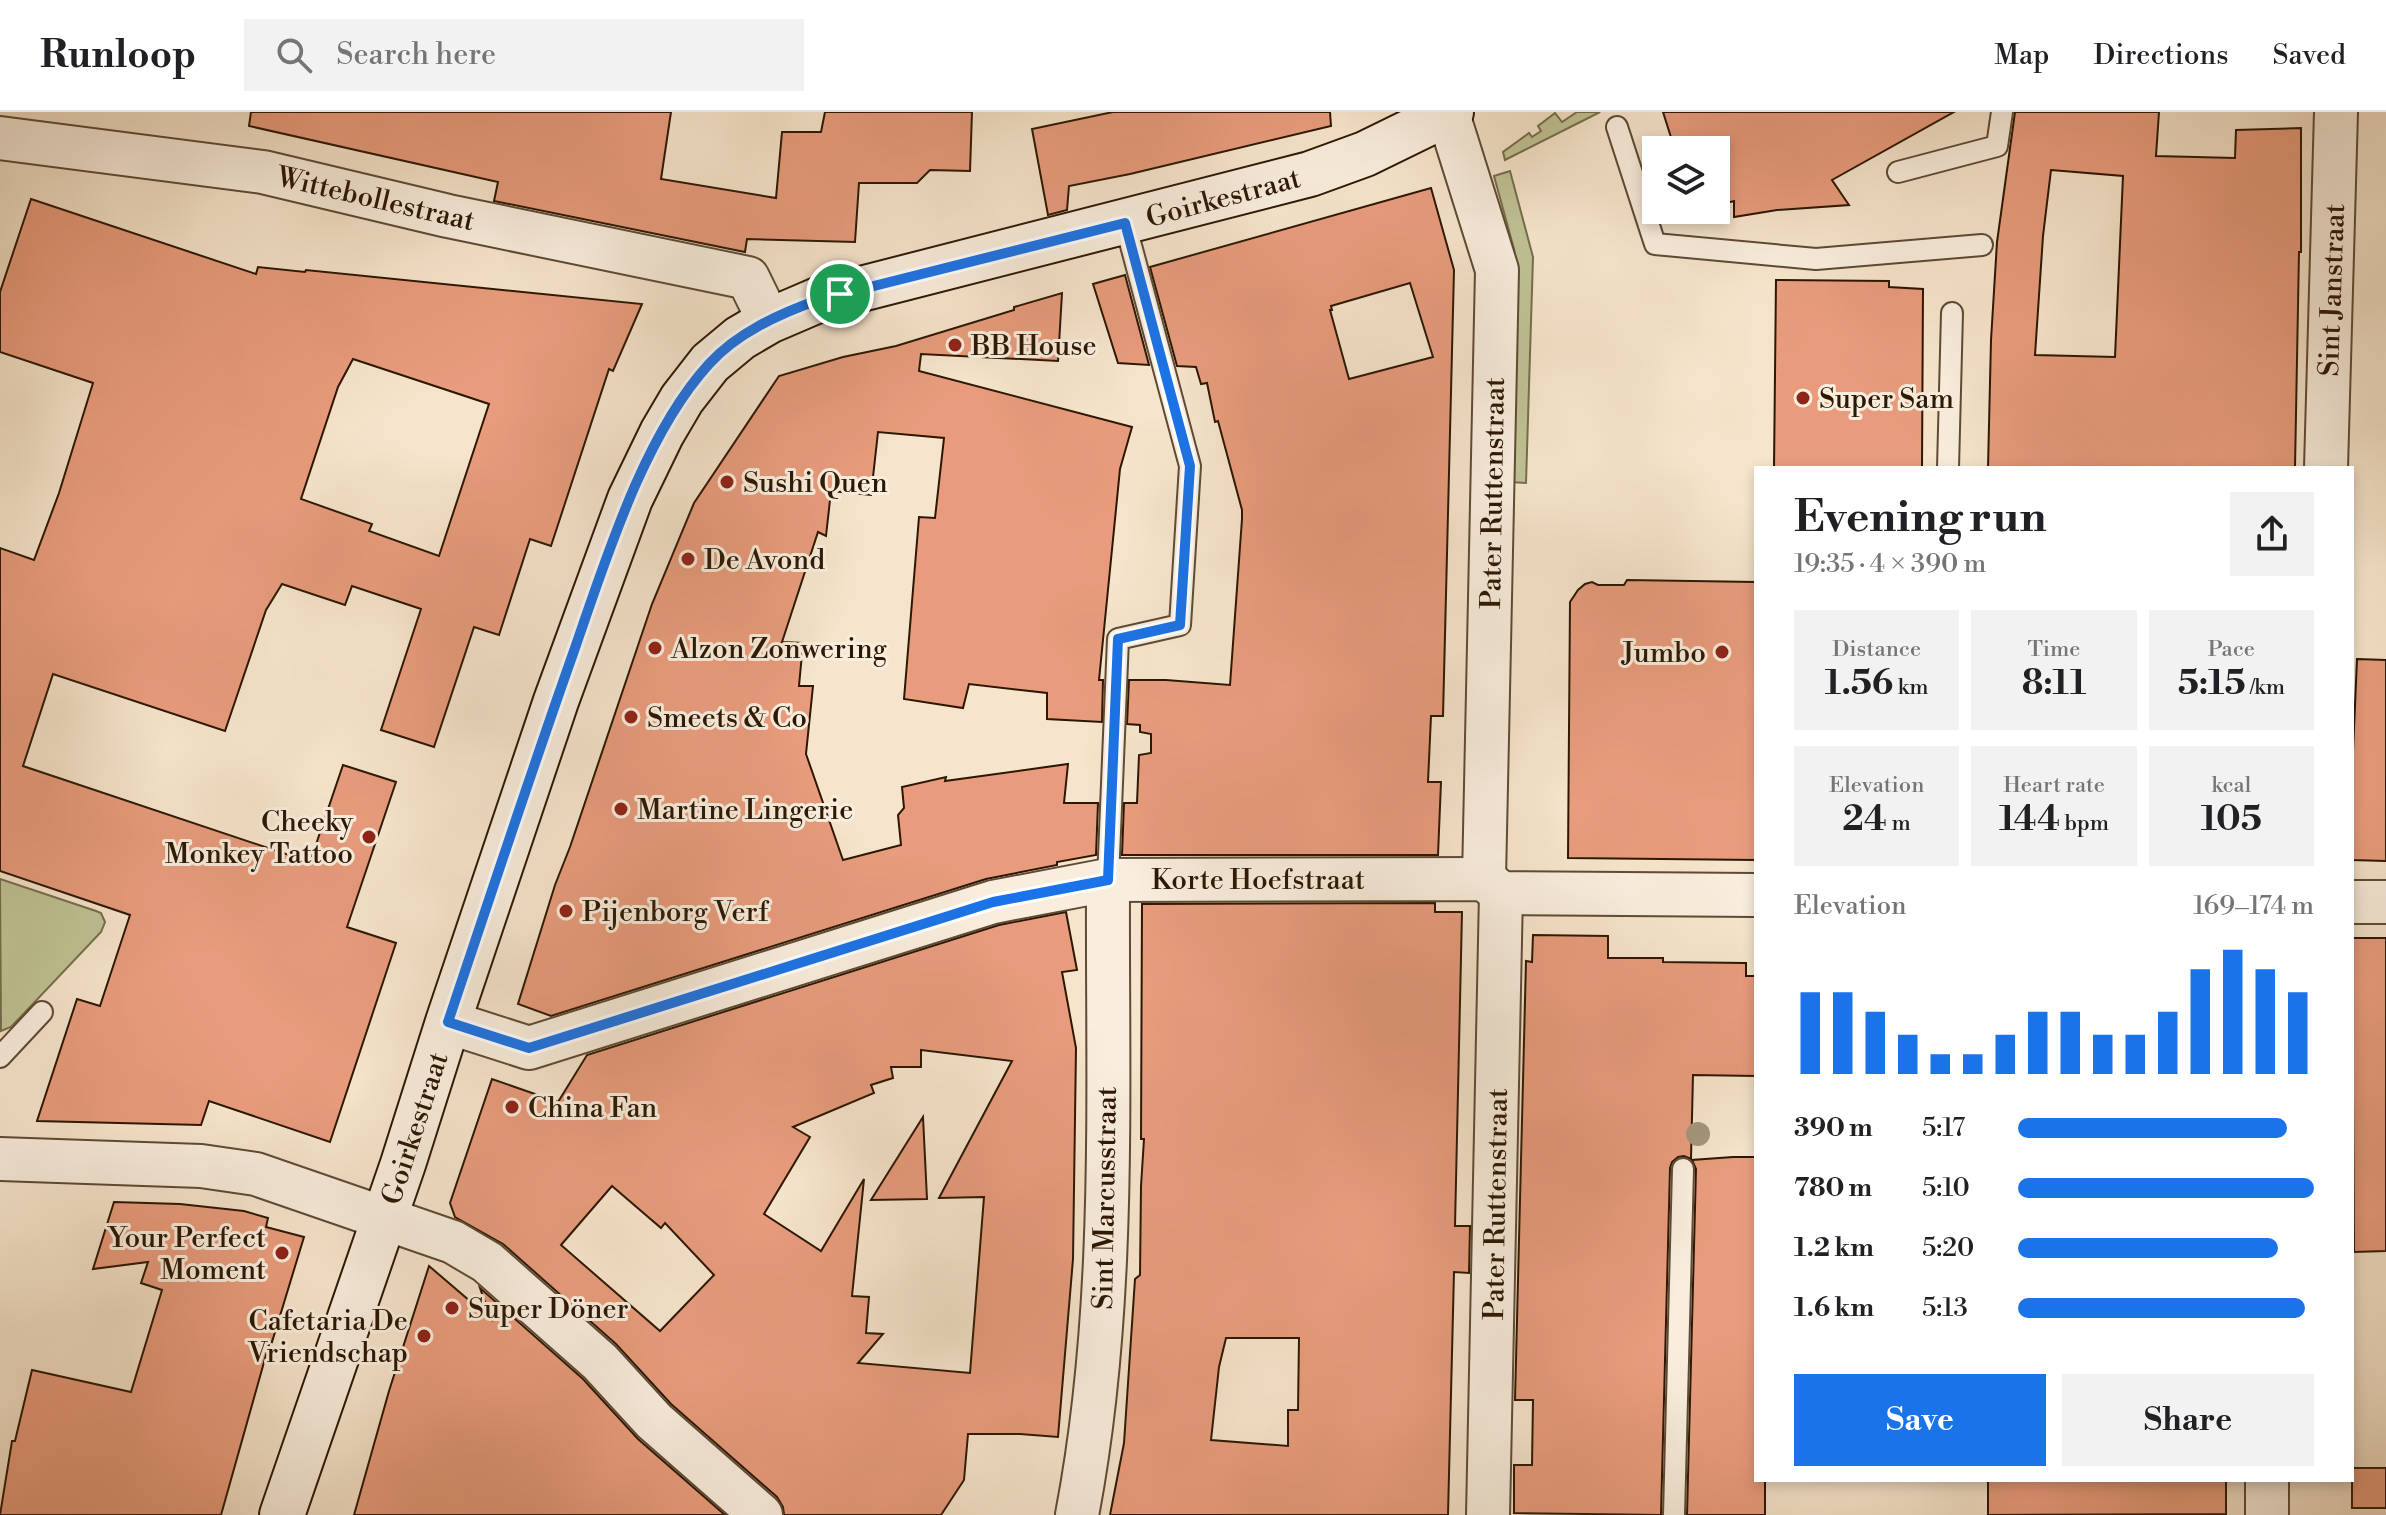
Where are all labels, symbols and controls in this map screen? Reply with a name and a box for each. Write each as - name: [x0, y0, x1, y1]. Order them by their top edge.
- search box: [244, 19, 804, 91]
- text: Runloop: [40, 32, 196, 79]
- icon: search: [272, 33, 316, 77]
- text: Search here: [336, 36, 496, 74]
- text: Map: [1994, 38, 2049, 73]
- text: Directions: [2093, 38, 2228, 73]
- text: Saved: [2272, 38, 2346, 73]
- map controls: [1642, 136, 1730, 224]
- button: layers: [1642, 136, 1730, 224]
- street label: Wittebollestraat: [272, 159, 478, 239]
- street label: Goirkestraat: [1142, 161, 1305, 236]
- street label: Sint Janstraat: [2312, 203, 2353, 377]
- pin: [806, 260, 874, 328]
- icon: arrive: [818, 272, 862, 316]
- place label: BB House: [970, 329, 1097, 364]
- marker: BB House: [946, 336, 964, 354]
- street label: Pater Ruttenstraat: [1474, 377, 1513, 609]
- place label: Super Sam: [1819, 382, 1954, 417]
- marker: Super Sam: [1794, 389, 1812, 407]
- place label: Sushi Quen: [743, 466, 888, 501]
- marker: Sushi Quen: [718, 473, 736, 491]
- text: Evening run: [1794, 490, 2047, 545]
- button: share: [2230, 492, 2314, 576]
- place label: De Avond: [704, 543, 825, 578]
- text: 19:35 · 4 × 390 m: [1794, 548, 1986, 580]
- marker: De Avond: [679, 550, 697, 568]
- place label: Alzon Zonwering: [670, 632, 888, 667]
- place label: Jumbo: [1621, 636, 1706, 671]
- text: Distance: [1832, 636, 1921, 663]
- text: Time: [2028, 636, 2080, 663]
- text: Pace: [2208, 636, 2255, 663]
- marker: Alzon Zonwering: [646, 639, 664, 657]
- marker: Jumbo: [1713, 643, 1731, 661]
- text: 1.56: [1825, 663, 1893, 705]
- text: 8:11: [2022, 663, 2086, 705]
- text: 5:15: [2178, 663, 2245, 705]
- text: km: [1893, 674, 1929, 701]
- text: /km: [2245, 674, 2285, 701]
- place label: Smeets & Co: [647, 701, 807, 736]
- marker: Smeets & Co: [622, 708, 640, 726]
- text: Elevation: [1829, 772, 1924, 799]
- text: Heart rate: [2003, 772, 2105, 799]
- text: kcal: [2211, 772, 2251, 799]
- place label: Martine Lingerie: [637, 793, 853, 828]
- text: 24: [1843, 799, 1887, 841]
- text: 144: [1999, 799, 2060, 841]
- text: 105: [2201, 799, 2262, 841]
- marker: Martine Lingerie: [612, 800, 630, 818]
- place label: Cheeky Monkey Tattoo: [165, 805, 353, 872]
- text: m: [1887, 810, 1911, 837]
- text: bpm: [2060, 810, 2109, 837]
- marker: Cheeky Monkey Tattoo: [360, 828, 378, 846]
- street label: Korte Hoefstraat: [1151, 863, 1365, 898]
- text: Elevation: [1794, 890, 1907, 922]
- text: 169–174 m: [2193, 890, 2314, 922]
- place label: Pijenborg Verf: [582, 895, 770, 930]
- marker: Pijenborg Verf: [557, 902, 575, 920]
- street label: Goirkestraat: [374, 1048, 457, 1209]
- street label: Sint Marcusstraat: [1086, 1086, 1125, 1310]
- street label: Pater Ruttenstraat: [1477, 1088, 1516, 1320]
- place label: China Fan: [528, 1091, 658, 1126]
- marker: China Fan: [503, 1098, 521, 1116]
- text: 390 m: [1794, 1112, 1873, 1144]
- text: 5:17: [1922, 1112, 1965, 1144]
- text: 780 m: [1794, 1172, 1872, 1204]
- text: 5:10: [1922, 1172, 1970, 1204]
- place label: Your Perfect Moment: [106, 1221, 266, 1288]
- text: 1.2 km: [1794, 1232, 1874, 1264]
- text: 5:20: [1922, 1232, 1974, 1264]
- marker: Your Perfect Moment: [273, 1244, 291, 1262]
- place label: Super Döner: [468, 1292, 629, 1327]
- text: 1.6 km: [1794, 1292, 1874, 1324]
- text: 5:13: [1922, 1292, 1968, 1324]
- marker: Super Döner: [443, 1299, 461, 1317]
- place label: Cafetaria De Vriendschap: [247, 1304, 408, 1371]
- marker: Cafetaria De Vriendschap: [415, 1327, 433, 1345]
- button: Save: [1794, 1374, 2046, 1466]
- button: Share: [2062, 1374, 2314, 1466]

